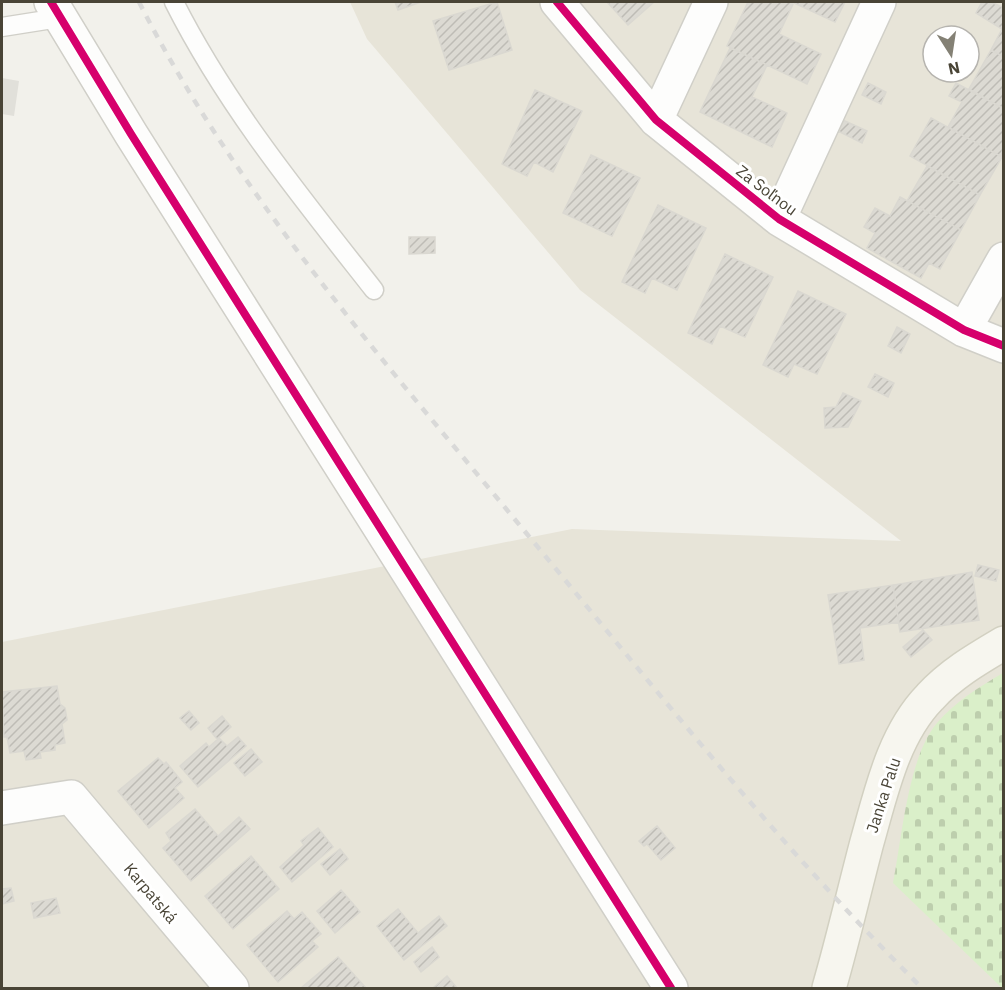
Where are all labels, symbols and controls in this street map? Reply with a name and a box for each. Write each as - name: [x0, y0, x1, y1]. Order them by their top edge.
- north arrow: [921, 24, 981, 84]
- text: N: [946, 58, 962, 80]
- street label: Za Soľnou: [732, 161, 802, 219]
- street label: Janka Palu: [861, 755, 905, 835]
- street label: Karpatská: [120, 859, 182, 928]

